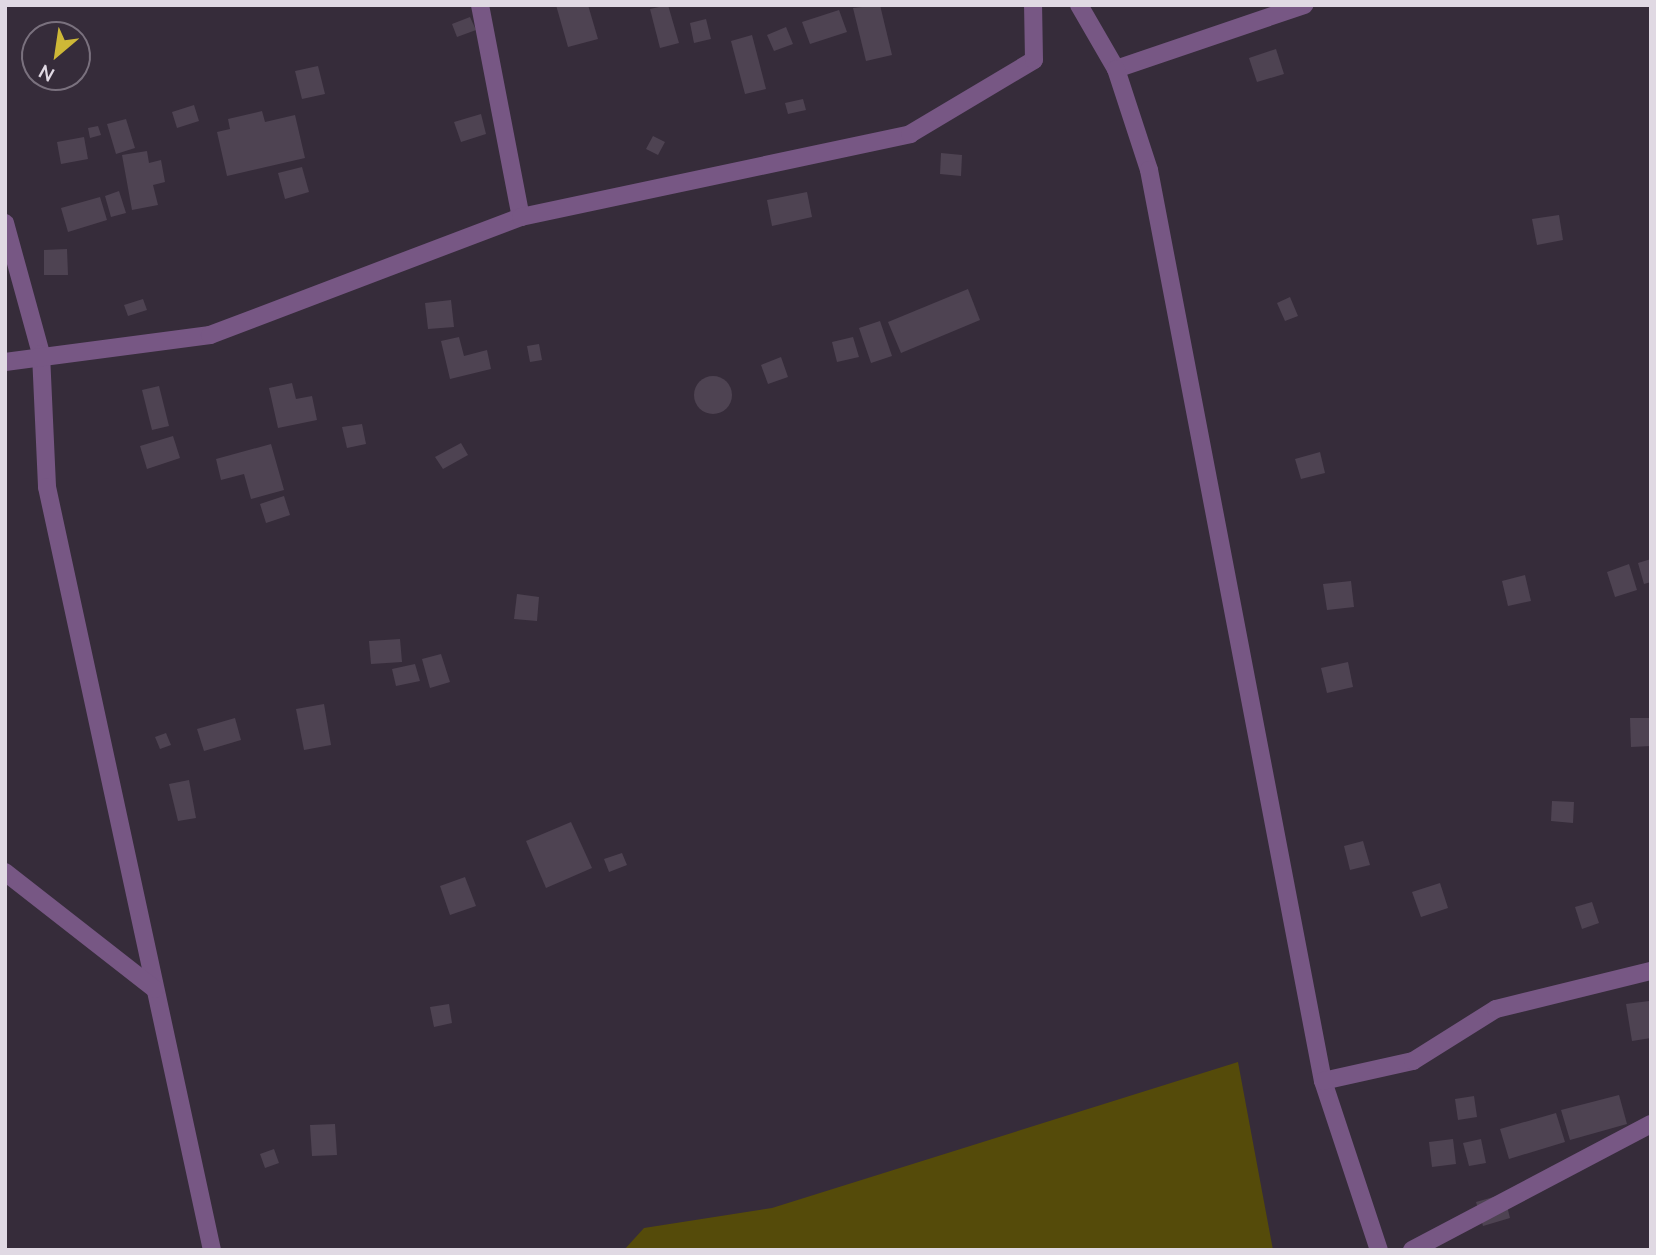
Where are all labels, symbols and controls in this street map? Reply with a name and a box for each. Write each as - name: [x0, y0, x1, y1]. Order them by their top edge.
- north arrow: [21, 21, 91, 91]
- text: N: [34, 58, 59, 87]

